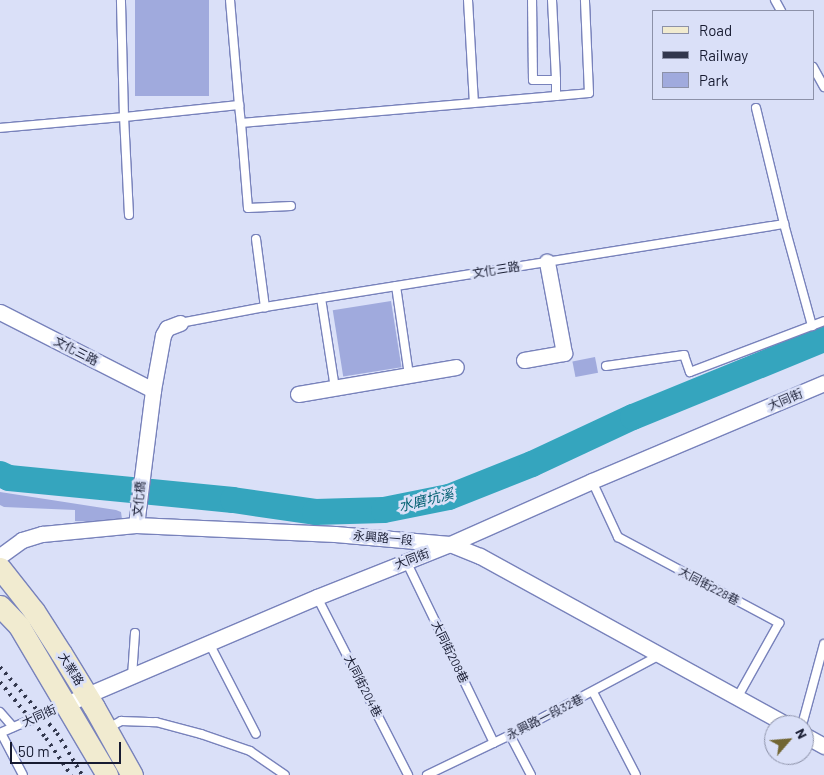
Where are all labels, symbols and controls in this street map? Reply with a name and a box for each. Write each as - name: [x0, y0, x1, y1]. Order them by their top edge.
- legend: [652, 10, 814, 100]
- text: Road: [699, 21, 732, 39]
- text: Railway: [699, 46, 748, 64]
- text: Park: [699, 71, 728, 89]
- street label: 文化三路: [471, 259, 521, 281]
- street label: 文化三路: [51, 334, 101, 368]
- street label: 大同街: [766, 386, 804, 414]
- street label: 文化橋: [130, 480, 148, 518]
- water label: 水磨坑溪: [397, 485, 455, 515]
- street label: 永興路一段: [352, 528, 414, 548]
- street label: 大同街: [393, 546, 431, 572]
- street label: 大同街228巷: [676, 564, 742, 608]
- street label: 大同街208巷: [429, 619, 471, 685]
- street label: 大業路: [55, 650, 87, 688]
- street label: 大同街204巷: [341, 653, 385, 719]
- street label: 永興路一段32巷: [504, 691, 586, 743]
- street label: 大同街: [20, 702, 58, 730]
- north arrow: [764, 715, 814, 765]
- text: N: [792, 725, 812, 741]
- scale bar: [12, 732, 124, 764]
- text: 50 m: [18, 742, 50, 760]

